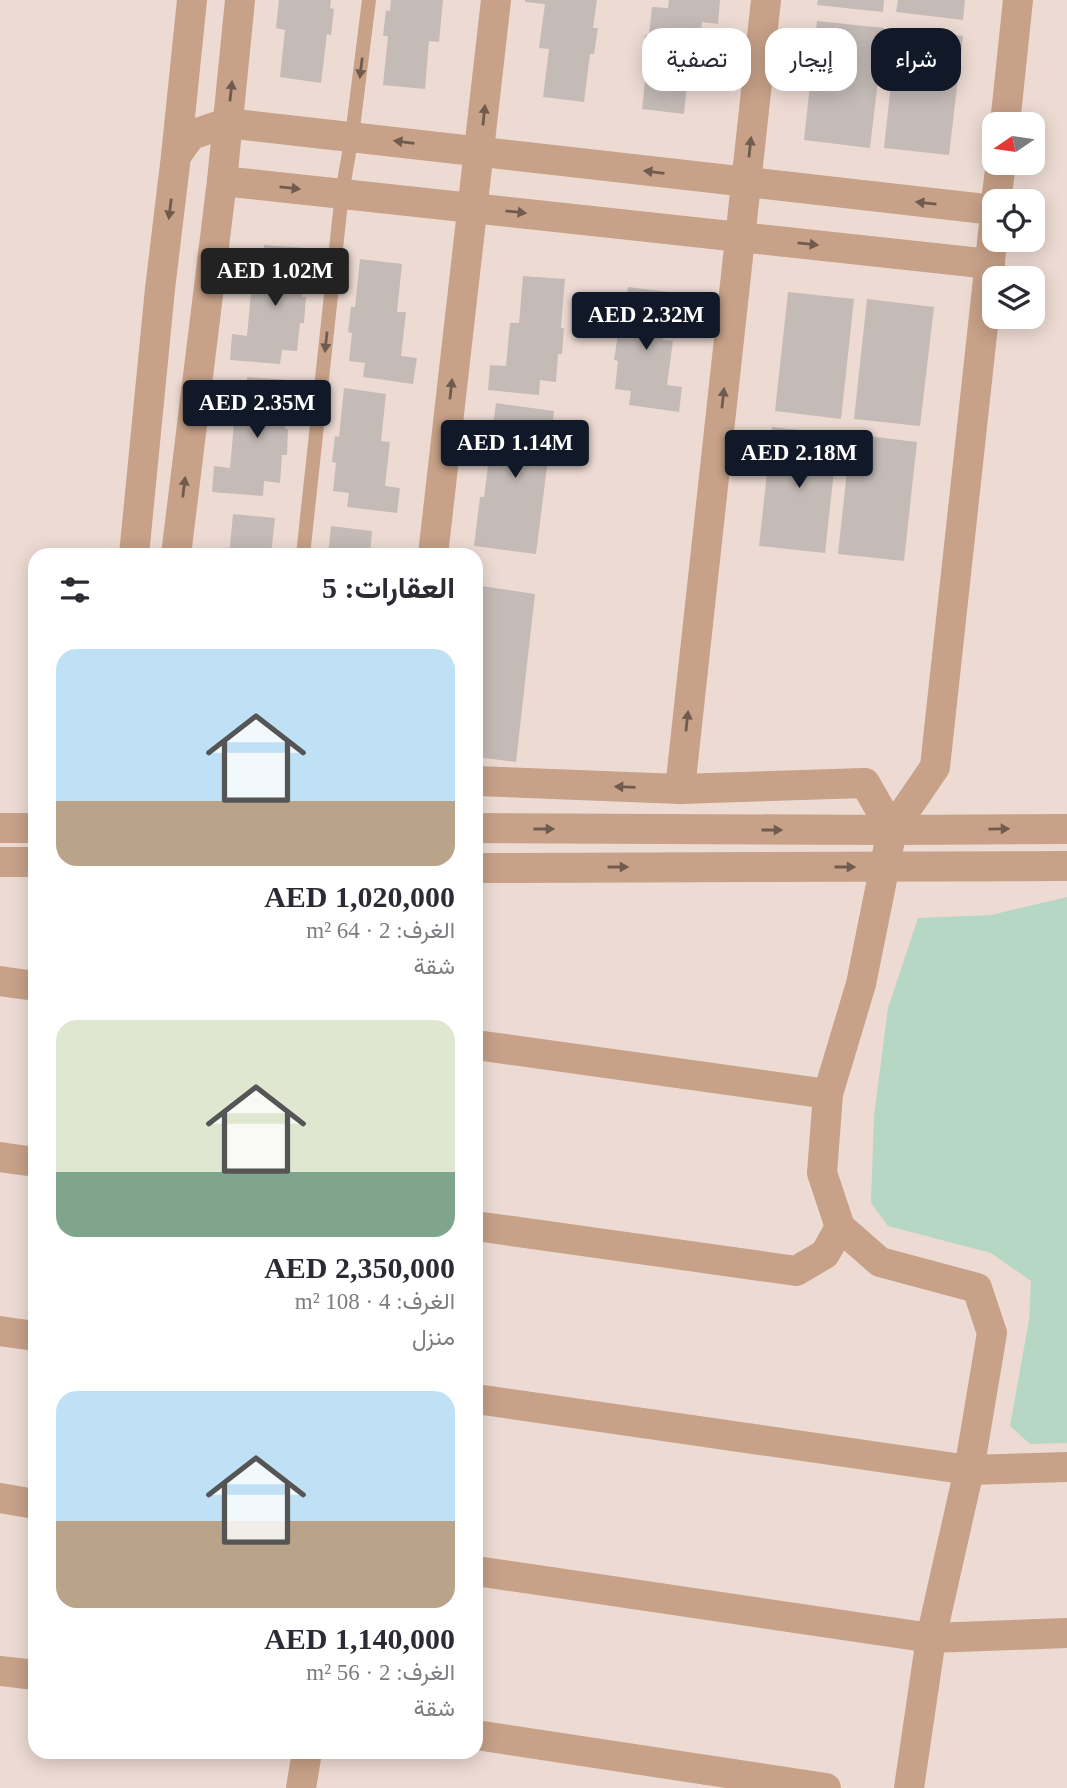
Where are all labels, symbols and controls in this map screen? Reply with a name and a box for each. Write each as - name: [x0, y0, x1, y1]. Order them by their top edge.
- chip: تصفية: [642, 28, 751, 91]
- chip: إيجار: [765, 28, 857, 91]
- chip: شراء: [871, 28, 961, 91]
- one-way arrow: [355, 57, 366, 79]
- one-way arrow: [226, 80, 237, 102]
- one-way arrow: [478, 104, 489, 126]
- north arrow: [982, 112, 1045, 175]
- map controls: [982, 112, 1045, 329]
- one-way arrow: [745, 136, 756, 158]
- one-way arrow: [393, 137, 415, 148]
- one-way arrow: [643, 167, 665, 178]
- one-way arrow: [279, 183, 301, 194]
- button: locate: [982, 189, 1045, 252]
- one-way arrow: [915, 197, 937, 208]
- one-way arrow: [164, 198, 175, 220]
- one-way arrow: [505, 207, 527, 218]
- one-way arrow: [797, 238, 819, 249]
- pin: AED 1.02M: [195, 248, 355, 308]
- text: AED 1.02M: [217, 258, 333, 283]
- button: layers: [982, 266, 1045, 329]
- pin: AED 2.32M: [566, 292, 726, 352]
- text: AED 2.32M: [588, 302, 704, 327]
- one-way arrow: [320, 331, 331, 353]
- one-way arrow: [446, 378, 457, 400]
- pin: AED 2.35M: [177, 380, 337, 440]
- one-way arrow: [717, 386, 728, 408]
- text: AED 2.35M: [199, 390, 315, 415]
- pin: AED 1.14M: [435, 420, 595, 480]
- text: AED 1.14M: [457, 430, 573, 455]
- pin: AED 2.18M: [719, 430, 879, 490]
- text: AED 2.18M: [741, 440, 857, 465]
- one-way arrow: [179, 476, 190, 498]
- icon: filters: [56, 571, 94, 609]
- text: العقارات: 5: [322, 571, 455, 604]
- icon: home: [193, 695, 319, 821]
- one-way arrow: [682, 710, 693, 732]
- one-way arrow: [614, 782, 636, 793]
- one-way arrow: [533, 823, 555, 834]
- one-way arrow: [988, 823, 1010, 835]
- one-way arrow: [761, 824, 783, 836]
- one-way arrow: [607, 861, 629, 873]
- one-way arrow: [834, 861, 856, 873]
- text: AED 1,020,000: [264, 880, 455, 913]
- text: الغرف: 2 · 64 m²: [306, 918, 455, 943]
- text: شقة: [413, 954, 455, 979]
- icon: home: [193, 1066, 319, 1192]
- text: AED 2,350,000: [264, 1251, 455, 1284]
- text: الغرف: 4 · 108 m²: [295, 1289, 455, 1314]
- text: منزل: [412, 1325, 455, 1350]
- icon: home: [193, 1437, 319, 1563]
- text: AED 1,140,000: [264, 1622, 455, 1655]
- text: الغرف: 2 · 56 m²: [306, 1660, 455, 1685]
- text: شقة: [413, 1696, 455, 1721]

